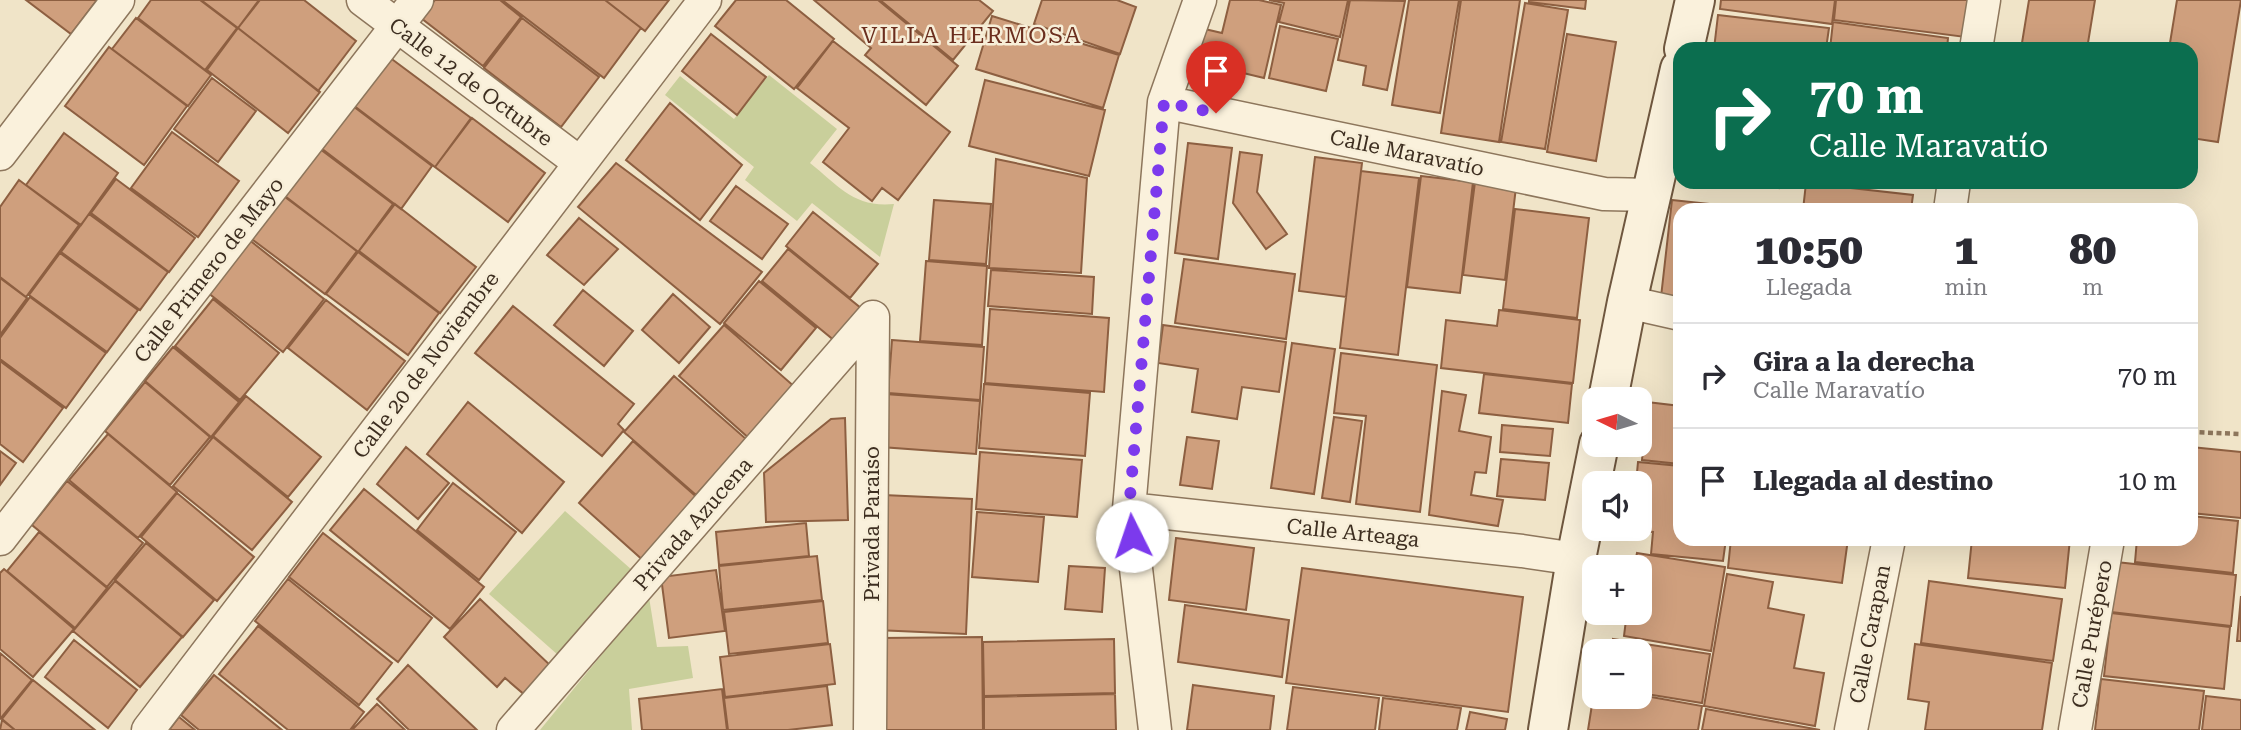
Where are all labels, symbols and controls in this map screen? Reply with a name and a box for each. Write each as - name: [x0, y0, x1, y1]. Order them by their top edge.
- street label: Calle 12 de Octubre: [385, 13, 557, 151]
- district label: VILLA HERMOSA: [861, 22, 1083, 49]
- pin: [1186, 41, 1246, 113]
- icon: arrive: [1197, 52, 1235, 90]
- text: 70 m: [1809, 68, 1924, 125]
- icon: right: [1694, 70, 1785, 161]
- street label: Calle Maravatío: [1328, 125, 1486, 181]
- text: Calle Maravatío: [1809, 127, 2048, 165]
- street label: Calle Primero de Mayo: [129, 173, 289, 367]
- text: 10:50: [1755, 225, 1863, 274]
- text: 1: [1954, 225, 1978, 274]
- text: 80: [2069, 225, 2116, 274]
- street label: Calle 20 de Noviembre: [348, 267, 504, 463]
- text: Llegada: [1766, 274, 1852, 301]
- text: min: [1944, 274, 1988, 301]
- text: m: [2082, 274, 2103, 301]
- text: Gira a la derecha: [1753, 347, 1974, 377]
- icon: right: [1694, 357, 1732, 395]
- text: 70 m: [2118, 361, 2177, 391]
- text: Calle Maravatío: [1753, 377, 1925, 404]
- north arrow: [1582, 387, 1652, 457]
- map controls: [1582, 387, 1652, 709]
- street label: Privada Paraíso: [860, 446, 884, 602]
- street label: Privada Azucena: [629, 452, 758, 595]
- icon: arrive: [1694, 462, 1732, 500]
- text: Llegada al destino: [1753, 466, 1993, 496]
- text: 10 m: [2118, 466, 2177, 496]
- button: sound: [1582, 471, 1652, 541]
- position arrow: [1095, 499, 1169, 573]
- street label: Calle Arteaga: [1285, 514, 1421, 552]
- button: +: [1582, 555, 1652, 625]
- street label: Calle Purépero: [2067, 558, 2117, 710]
- street label: Calle Carapan: [1845, 562, 1895, 705]
- button: −: [1582, 639, 1652, 709]

